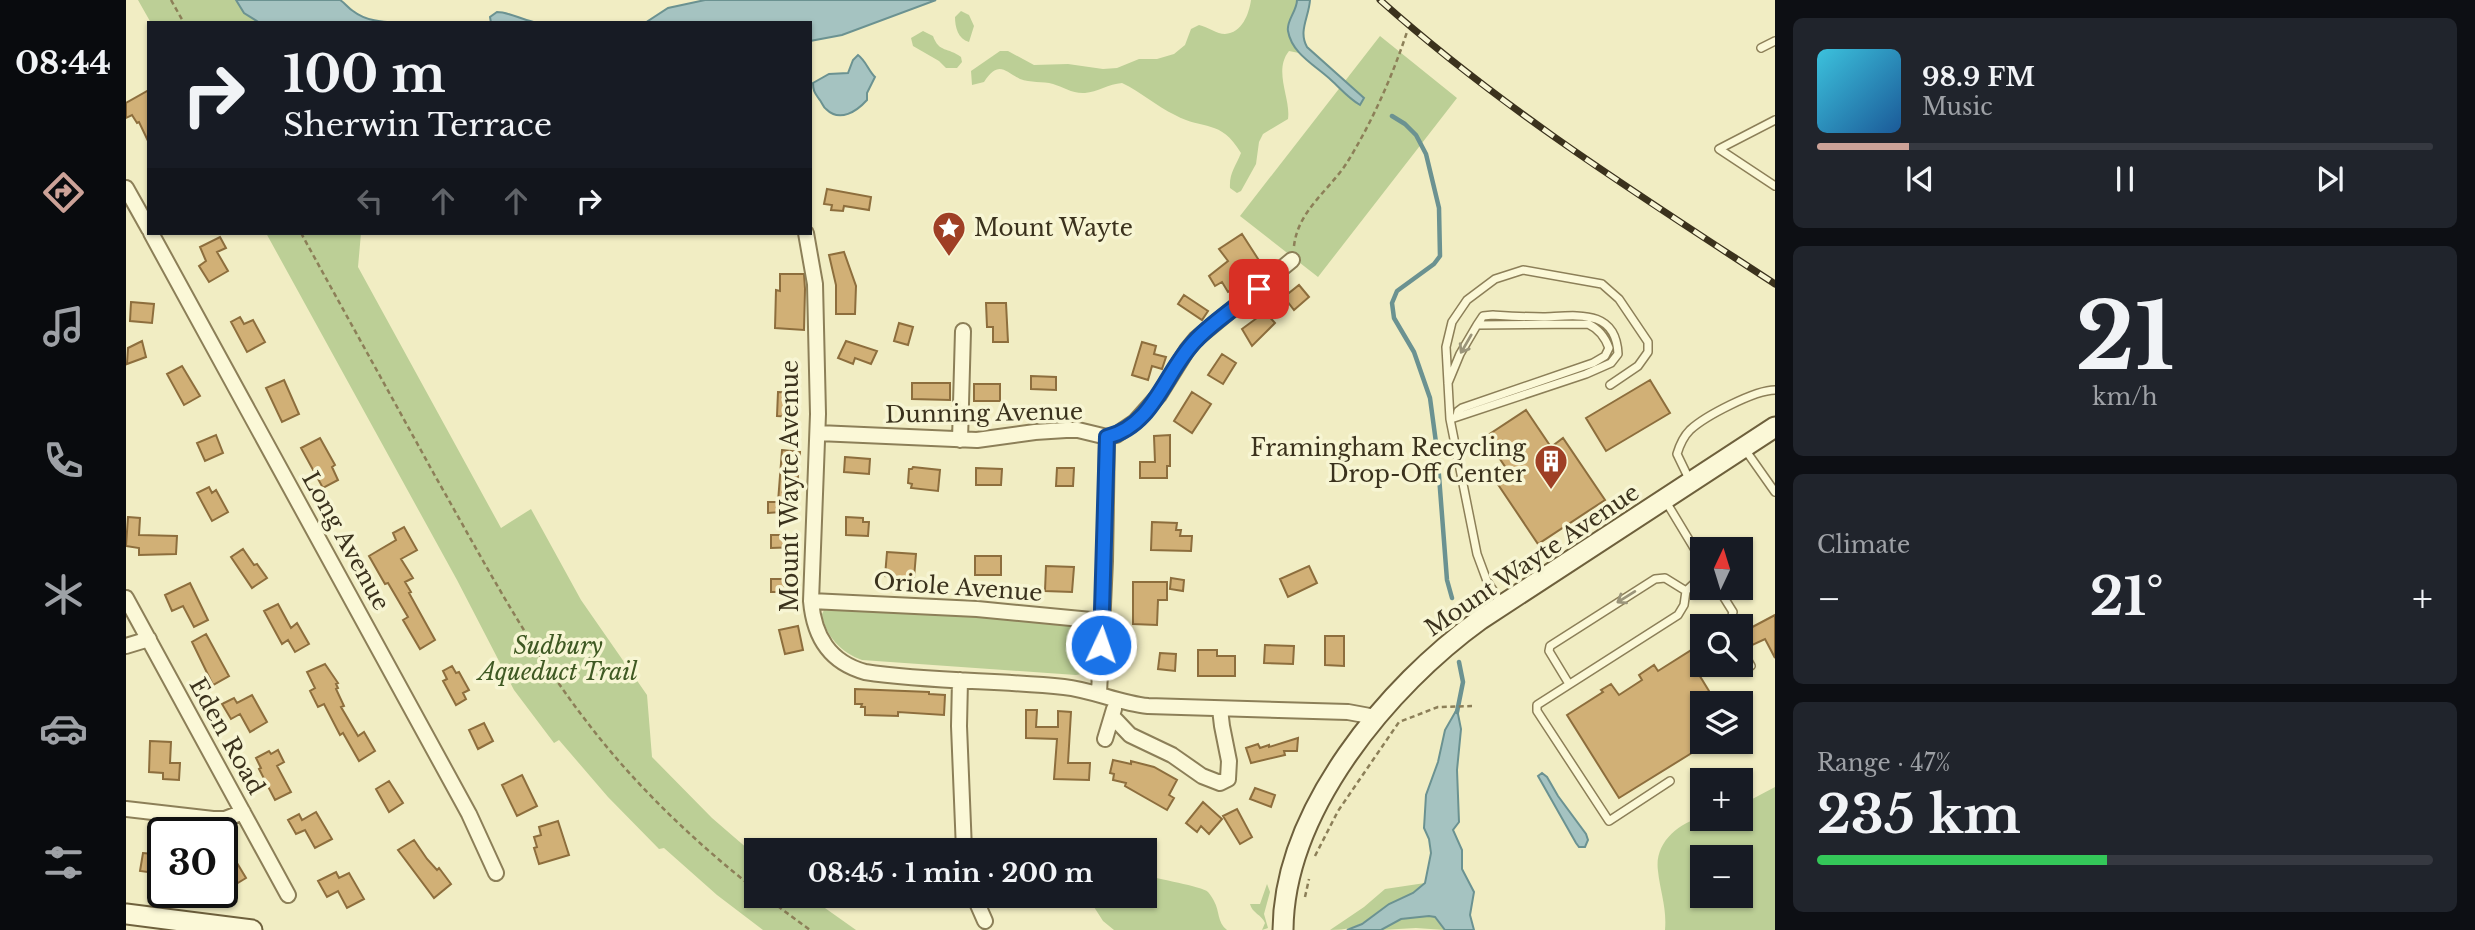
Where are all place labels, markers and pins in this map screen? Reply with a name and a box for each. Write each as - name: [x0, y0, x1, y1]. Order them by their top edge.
- place icon: Mount Wayte: [930, 209, 968, 258]
- place label: Mount Wayte: [974, 214, 1133, 242]
- pin: [1229, 259, 1289, 319]
- place label: Framingham Recycling Drop-Off Center: [1250, 434, 1526, 488]
- building icon: Framingham Recycling Drop-Off Center: [1532, 442, 1570, 491]

